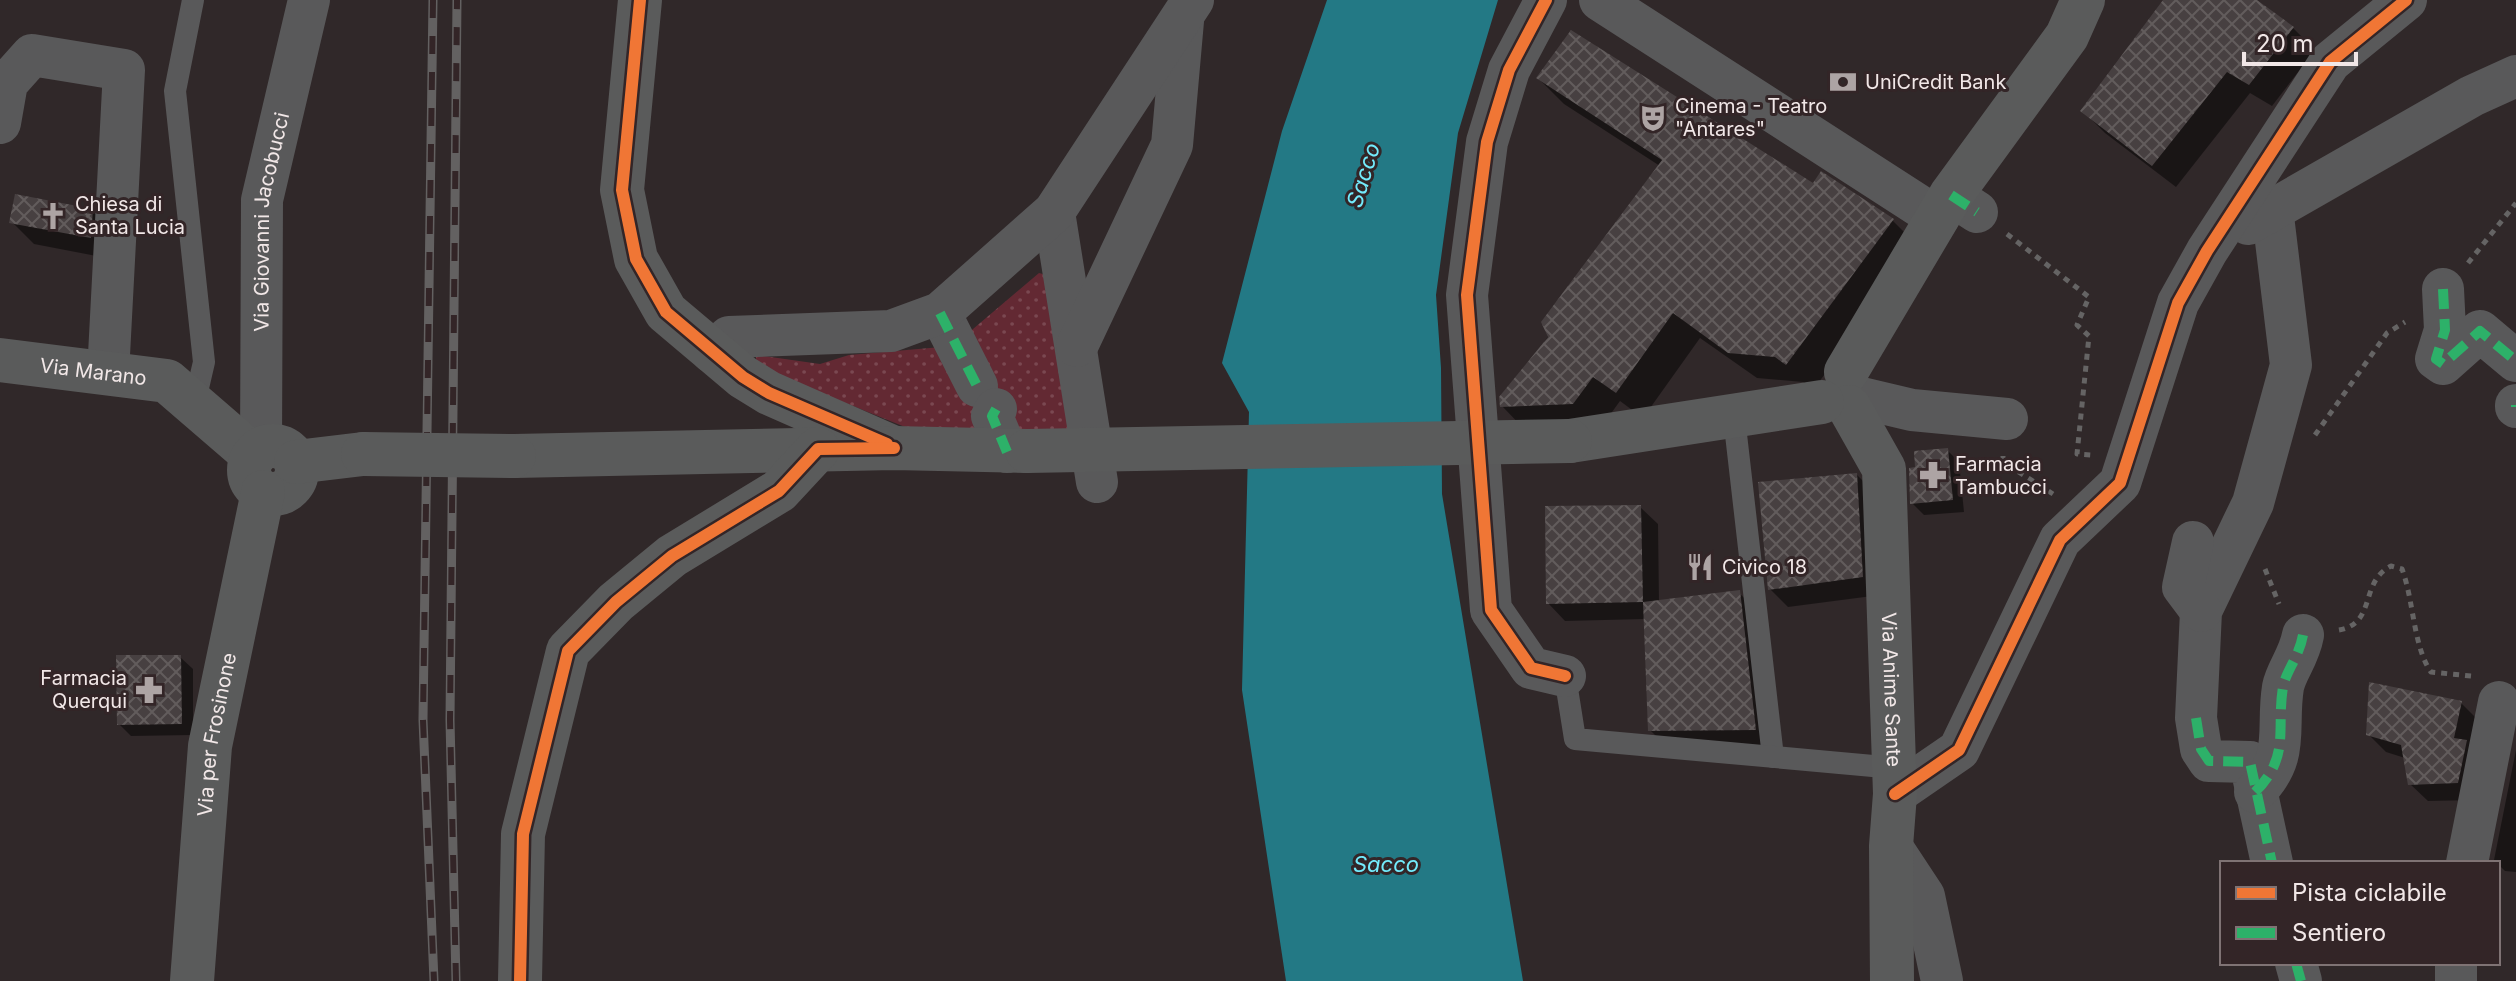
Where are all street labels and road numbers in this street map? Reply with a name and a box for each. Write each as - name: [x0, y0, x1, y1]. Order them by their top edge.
- street label: Via Giovanni Jacobucci: [249, 110, 294, 332]
- street label: Via Marano: [38, 353, 148, 390]
- street label: Via Anime Sante: [1877, 612, 1906, 767]
- street label: Via per Frosinone: [193, 650, 241, 817]

